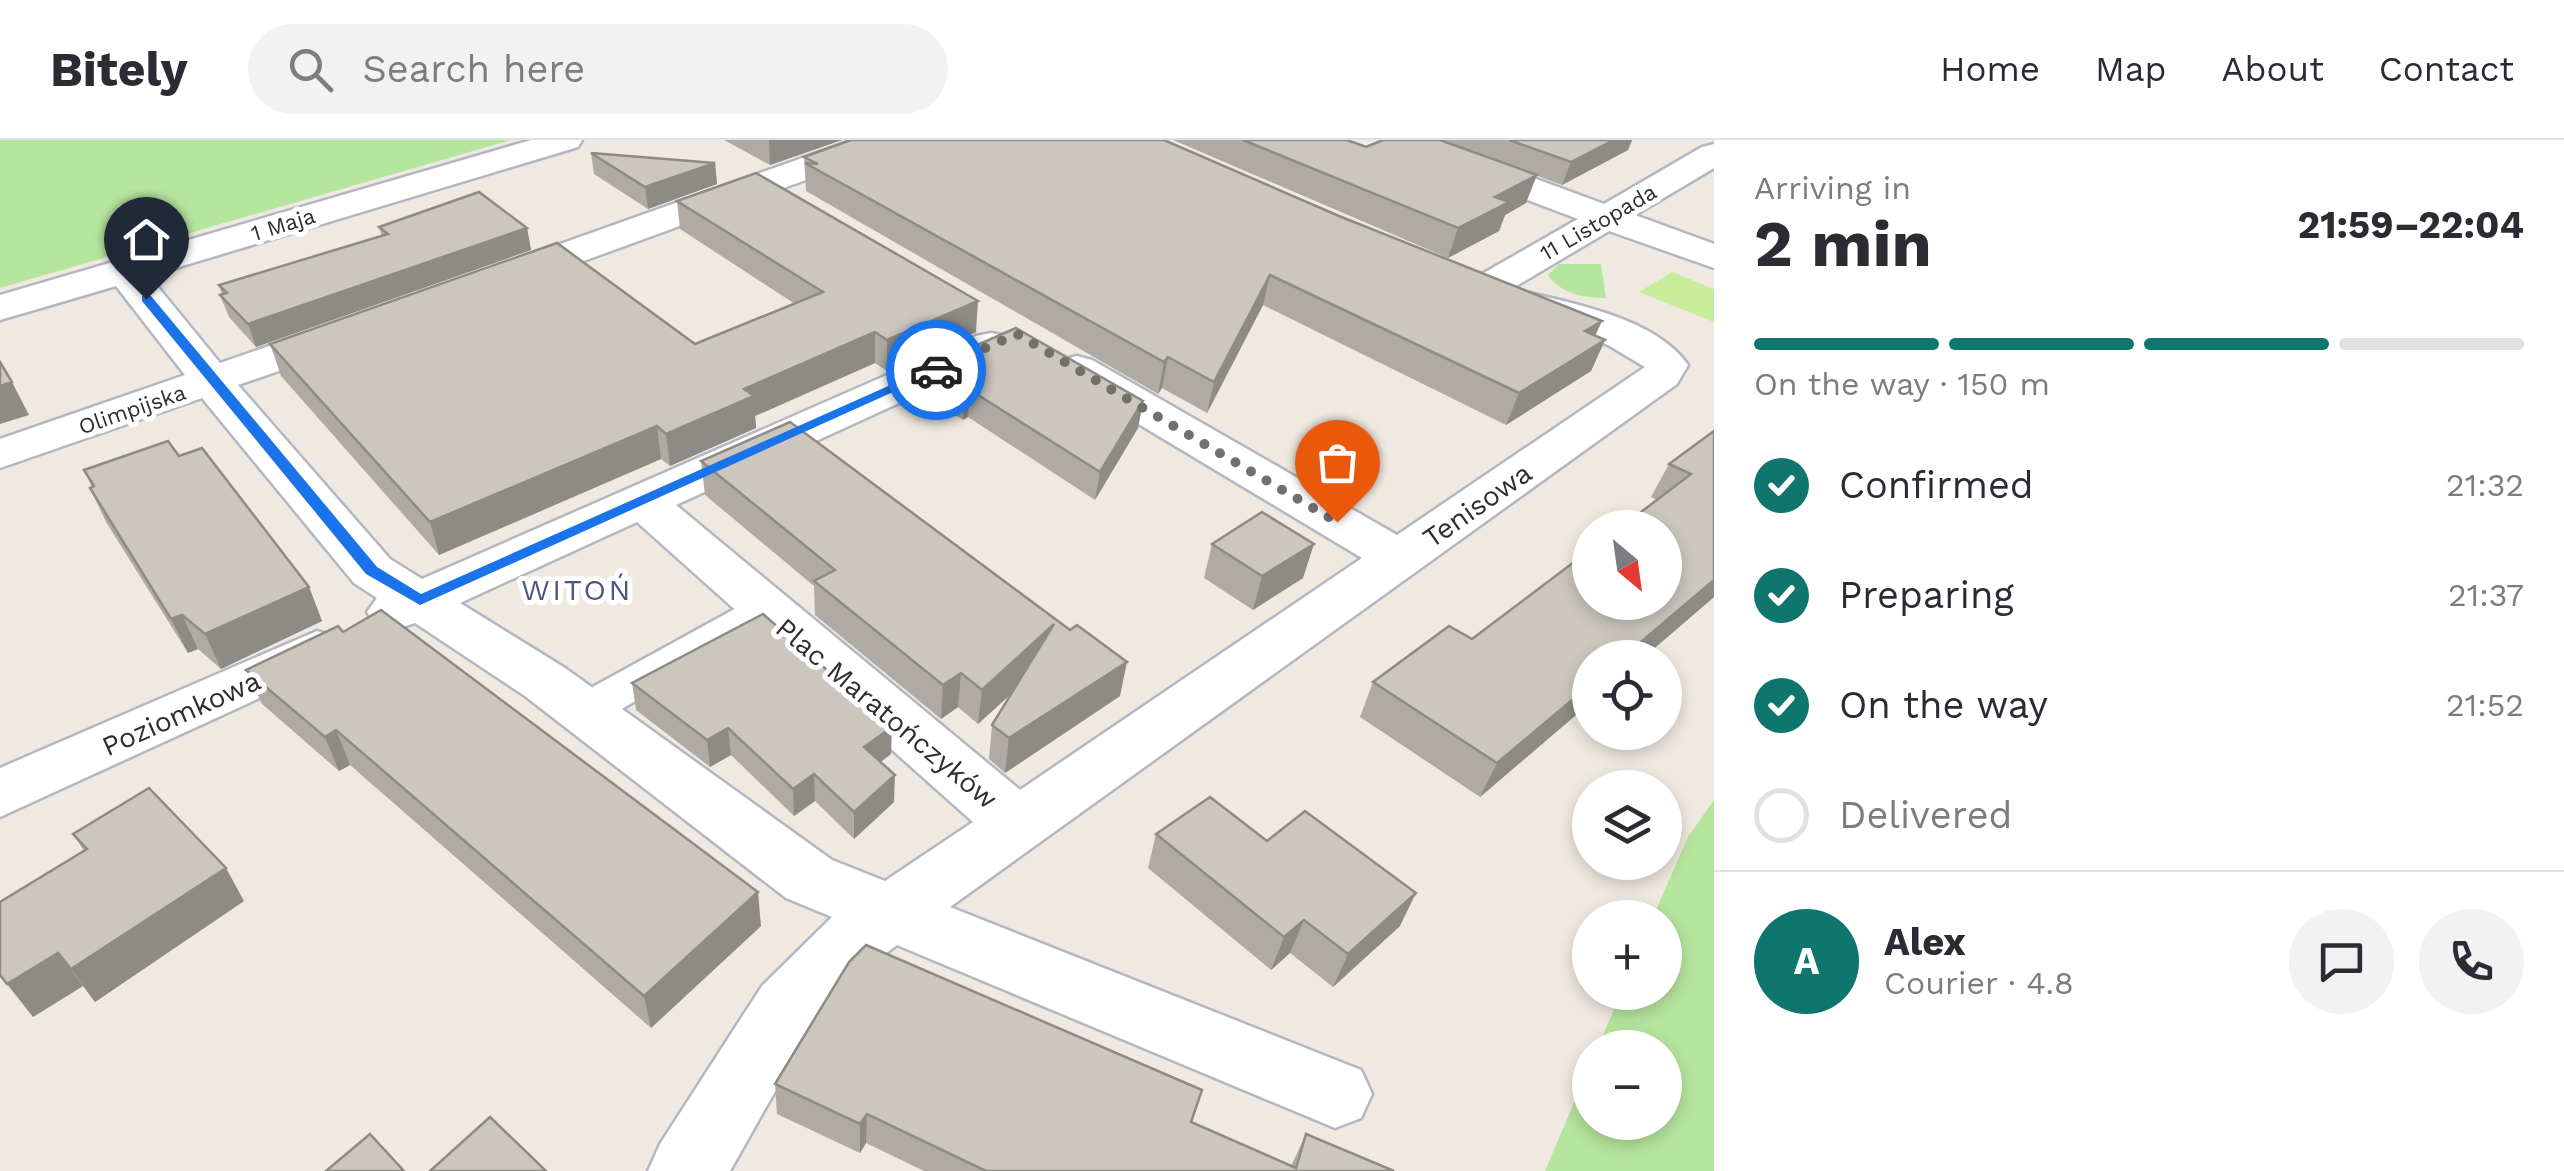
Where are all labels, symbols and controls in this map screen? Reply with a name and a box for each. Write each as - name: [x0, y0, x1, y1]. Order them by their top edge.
- search box: [248, 24, 948, 114]
- text: Bitely: [50, 41, 188, 98]
- icon: search: [283, 42, 338, 97]
- text: Search here: [363, 47, 585, 91]
- text: Home: [1940, 48, 2040, 90]
- text: Map: [2095, 48, 2167, 90]
- text: About: [2222, 48, 2324, 90]
- text: Contact: [2379, 48, 2514, 90]
- text: Arriving in: [1754, 169, 1911, 207]
- street label: 11 Listopada: [1536, 179, 1661, 266]
- pin: [104, 197, 189, 300]
- street label: 1 Maja: [248, 203, 318, 246]
- text: 21:59–22:04: [2298, 203, 2524, 247]
- text: 2 min: [1754, 206, 1932, 282]
- icon: home: [119, 212, 174, 267]
- courier: [886, 320, 986, 420]
- icon: car: [909, 343, 964, 398]
- text: On the way · 150 m: [1754, 365, 2050, 403]
- street label: Olimpijska: [75, 379, 189, 439]
- pin: [1295, 420, 1380, 523]
- icon: bag: [1310, 435, 1365, 490]
- street label: Tenisowa: [1417, 456, 1538, 555]
- icon: check: [1754, 458, 1809, 513]
- text: Confirmed: [1839, 463, 2034, 507]
- text: 21:32: [2446, 466, 2524, 504]
- north arrow: [1572, 510, 1682, 620]
- map controls: [1572, 510, 1682, 1140]
- icon: check: [1754, 568, 1809, 623]
- district label: WITOŃ: [521, 572, 633, 607]
- text: Preparing: [1839, 573, 2014, 617]
- text: 21:37: [2448, 576, 2524, 614]
- street label: Plac Maratończyków: [769, 611, 1004, 816]
- button: locate: [1572, 640, 1682, 750]
- street label: Poziomkowa: [97, 664, 266, 763]
- icon: check: [1754, 678, 1809, 733]
- text: On the way: [1839, 683, 2048, 727]
- text: 21:52: [2446, 686, 2524, 724]
- button: layers: [1572, 770, 1682, 880]
- text: Delivered: [1839, 793, 2012, 837]
- button: +: [1572, 900, 1682, 1010]
- button: chat: [2289, 909, 2394, 1014]
- button: phone: [2419, 909, 2524, 1014]
- text: Alex: [1884, 920, 1966, 964]
- text: A: [1794, 939, 1819, 983]
- text: Courier · 4.8: [1884, 964, 2074, 1002]
- button: −: [1572, 1030, 1682, 1140]

